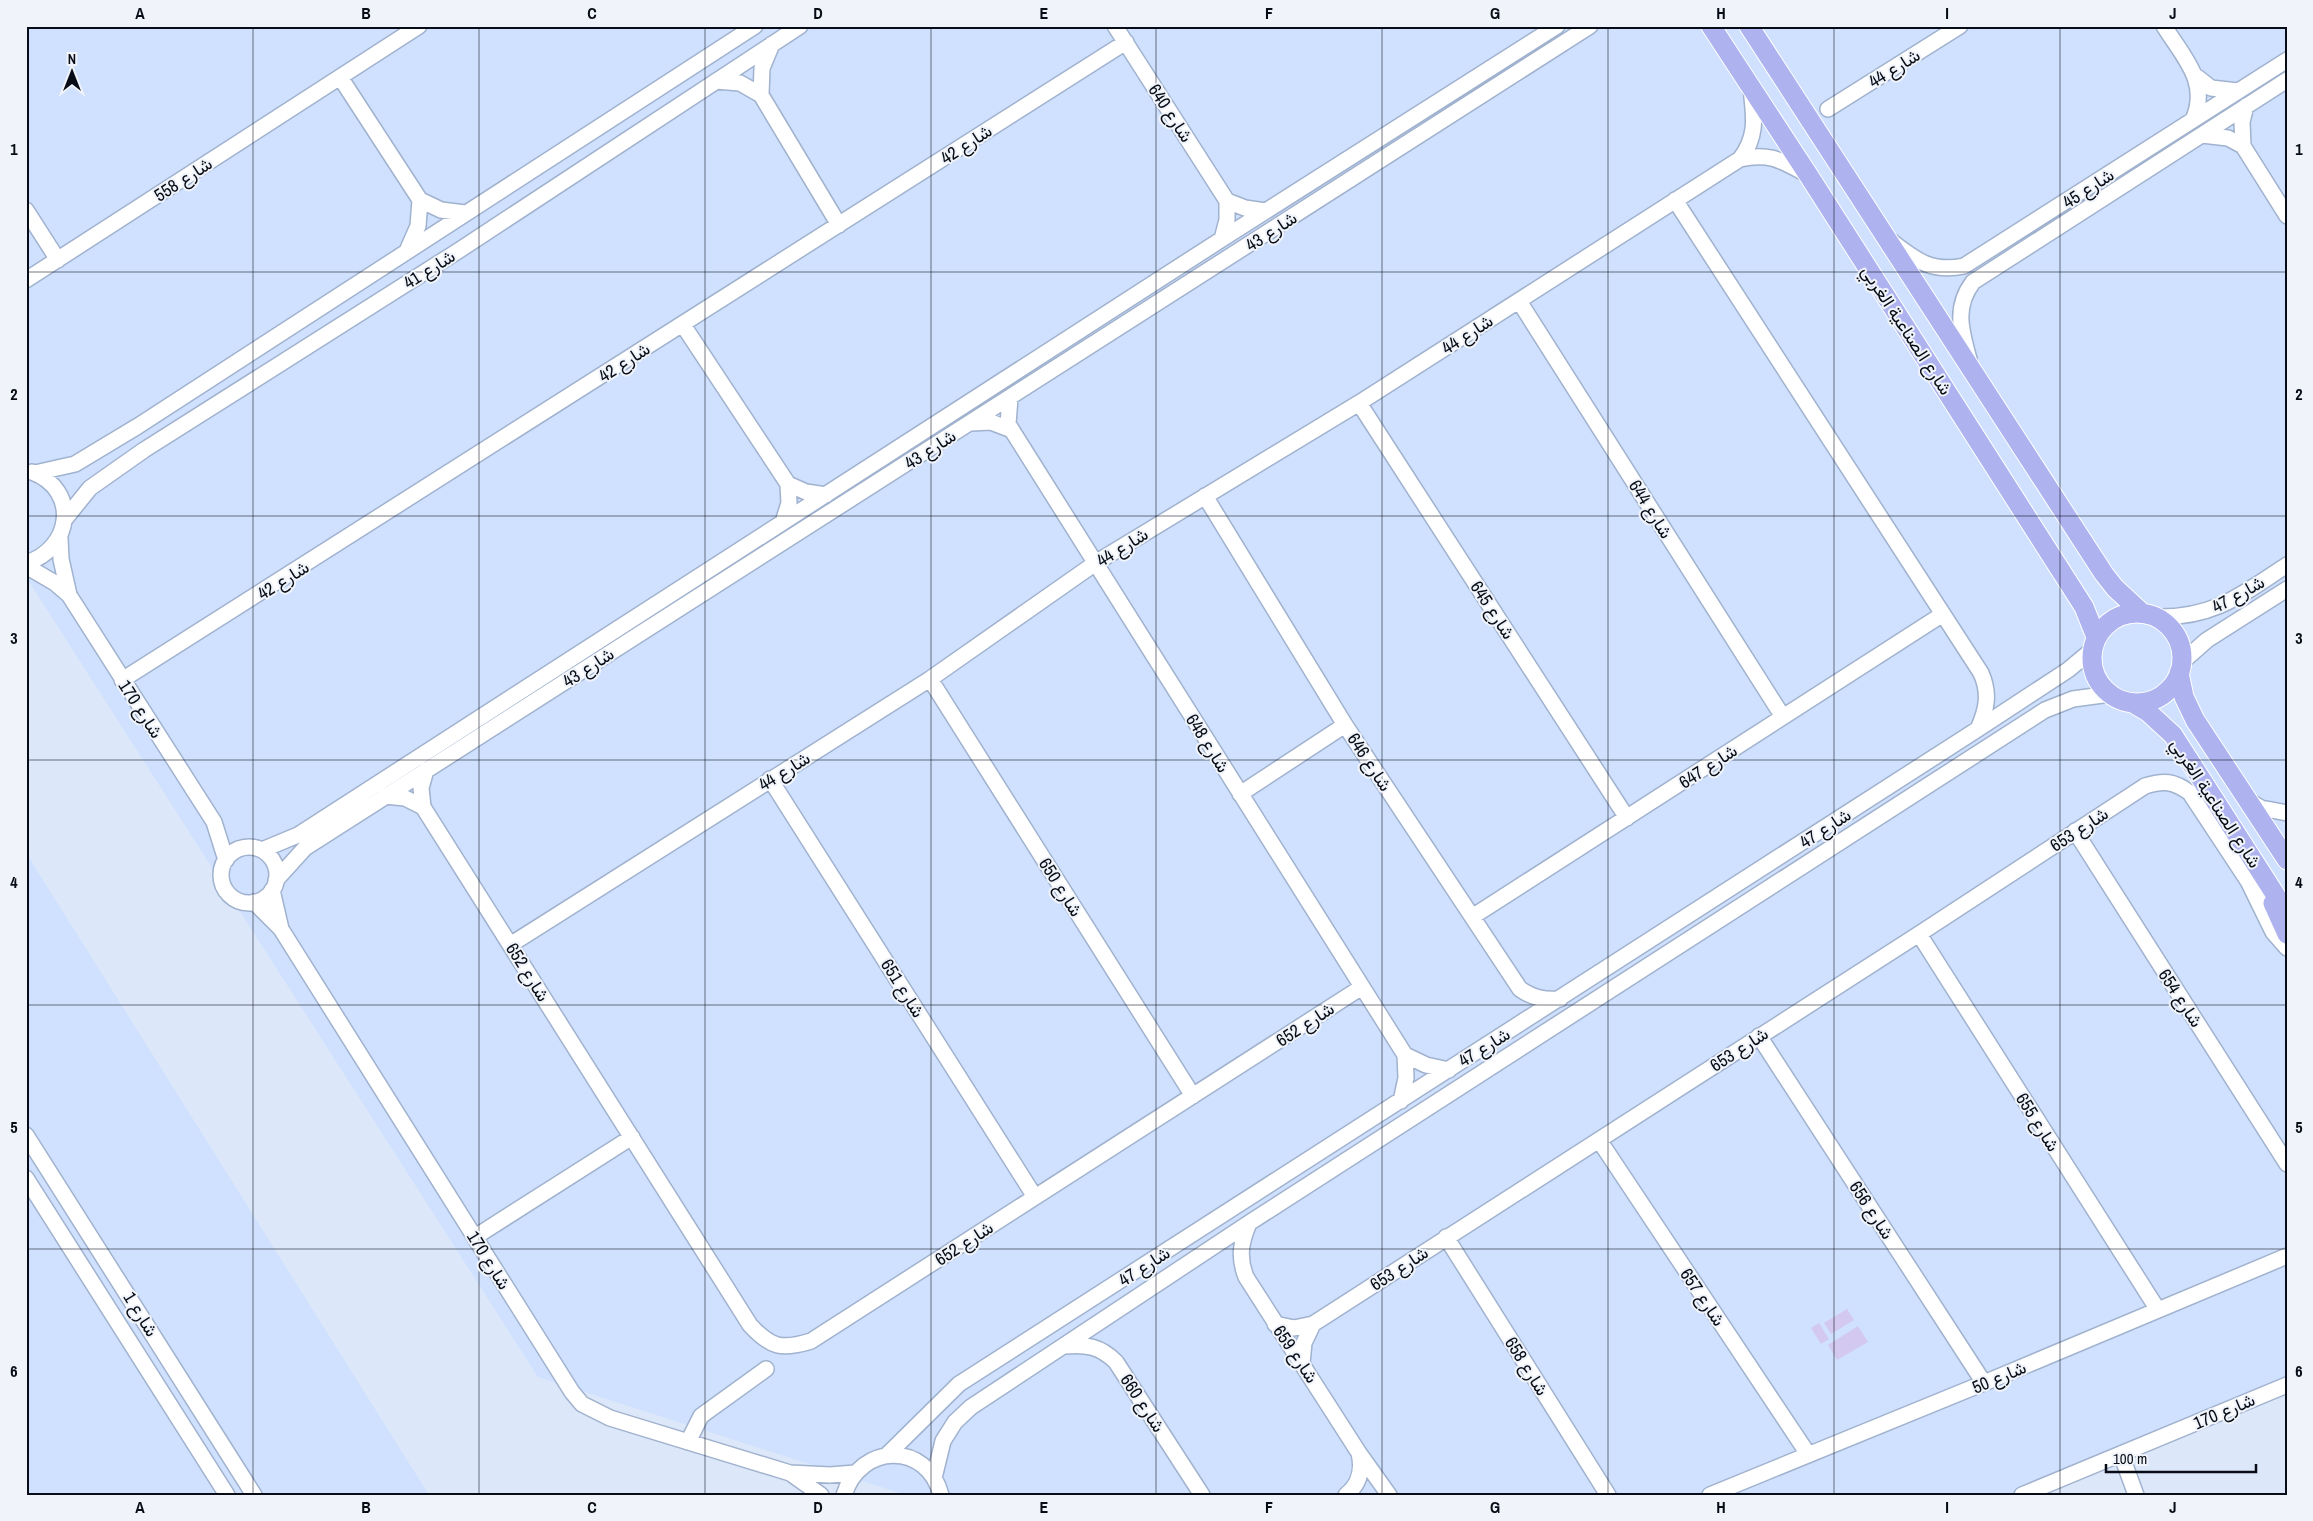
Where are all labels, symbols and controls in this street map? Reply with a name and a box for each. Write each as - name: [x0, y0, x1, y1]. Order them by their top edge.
- text: A: [135, 2, 145, 24]
- text: B: [361, 2, 371, 24]
- text: C: [587, 2, 597, 24]
- text: D: [813, 2, 823, 24]
- text: E: [1040, 2, 1049, 24]
- text: F: [1265, 2, 1273, 24]
- text: G: [1490, 2, 1500, 24]
- text: H: [1716, 2, 1726, 24]
- text: I: [1945, 2, 1949, 24]
- text: J: [2169, 2, 2177, 24]
- street label: شارع 44: [1863, 42, 1925, 94]
- north arrow: [48, 48, 98, 98]
- text: N: [68, 50, 76, 68]
- street label: شارع 640: [1143, 79, 1199, 147]
- street label: شارع 42: [935, 118, 997, 170]
- text: 1: [10, 138, 18, 160]
- text: 1: [2295, 138, 2303, 160]
- street label: شارع 558: [149, 151, 217, 207]
- street label: شارع 45: [2057, 162, 2119, 214]
- street label: شارع 43: [1240, 205, 1302, 257]
- street label: شارع 41: [398, 243, 460, 295]
- street label: شارع الصناعية الغربي: [1853, 260, 1958, 401]
- street label: شارع 44: [1436, 308, 1498, 360]
- street label: شارع 42: [593, 336, 655, 388]
- text: 2: [10, 383, 18, 405]
- text: 2: [2295, 383, 2303, 405]
- street label: شارع 43: [899, 423, 961, 475]
- street label: شارع 644: [1623, 475, 1679, 543]
- street label: شارع 44: [1091, 521, 1153, 573]
- street label: شارع 42: [252, 554, 314, 606]
- street label: شارع 47: [2207, 569, 2269, 619]
- street label: شارع 645: [1465, 576, 1521, 644]
- text: 3: [10, 627, 18, 649]
- text: 3: [2295, 627, 2303, 649]
- street label: شارع 43: [557, 641, 619, 693]
- street label: شارع 170: [113, 675, 169, 743]
- street label: شارع 648: [1180, 709, 1236, 777]
- street label: شارع 646: [1342, 728, 1398, 796]
- street label: شارع الصناعية الغربي: [2162, 733, 2267, 874]
- street label: شارع 647: [1674, 738, 1742, 794]
- street label: شارع 44: [753, 745, 815, 797]
- street label: شارع 653: [2045, 801, 2113, 857]
- street label: شارع 47: [1794, 802, 1856, 854]
- street label: شارع 650: [1033, 853, 1089, 921]
- text: 4: [10, 871, 18, 893]
- text: 4: [2295, 871, 2303, 893]
- street label: شارع 652: [500, 938, 556, 1006]
- street label: شارع 651: [875, 954, 931, 1022]
- street label: شارع 654: [2153, 964, 2209, 1032]
- street label: شارع 652: [1271, 996, 1339, 1052]
- street label: شارع 47: [1453, 1021, 1515, 1073]
- street label: شارع 653: [1705, 1021, 1773, 1077]
- street label: شارع 655: [2010, 1088, 2066, 1156]
- text: 5: [10, 1116, 18, 1138]
- text: 5: [2295, 1116, 2303, 1138]
- street label: شارع 656: [1844, 1176, 1900, 1244]
- street label: شارع 652: [930, 1215, 998, 1271]
- street label: شارع 170: [461, 1226, 517, 1294]
- street label: شارع 47: [1113, 1240, 1175, 1292]
- street label: شارع 653: [1365, 1240, 1433, 1296]
- street label: شارع 657: [1674, 1263, 1732, 1331]
- street label: شارع 1: [118, 1287, 164, 1341]
- street label: شارع 659: [1267, 1320, 1325, 1388]
- street label: شارع 658: [1499, 1332, 1555, 1400]
- street label: شارع 50: [1968, 1354, 2030, 1400]
- text: 6: [10, 1360, 18, 1382]
- text: 6: [2295, 1360, 2303, 1382]
- street label: شارع 660: [1115, 1369, 1171, 1437]
- street label: شارع 170: [2189, 1387, 2259, 1435]
- scale bar: [2106, 1441, 2256, 1473]
- text: 100 m: [2113, 1448, 2147, 1469]
- text: A: [135, 1496, 145, 1518]
- text: B: [361, 1496, 371, 1518]
- text: C: [587, 1496, 597, 1518]
- text: D: [813, 1496, 823, 1518]
- text: E: [1040, 1496, 1049, 1518]
- text: F: [1265, 1496, 1273, 1518]
- text: G: [1490, 1496, 1500, 1518]
- text: H: [1716, 1496, 1726, 1518]
- text: I: [1945, 1496, 1949, 1518]
- text: J: [2169, 1496, 2177, 1518]

